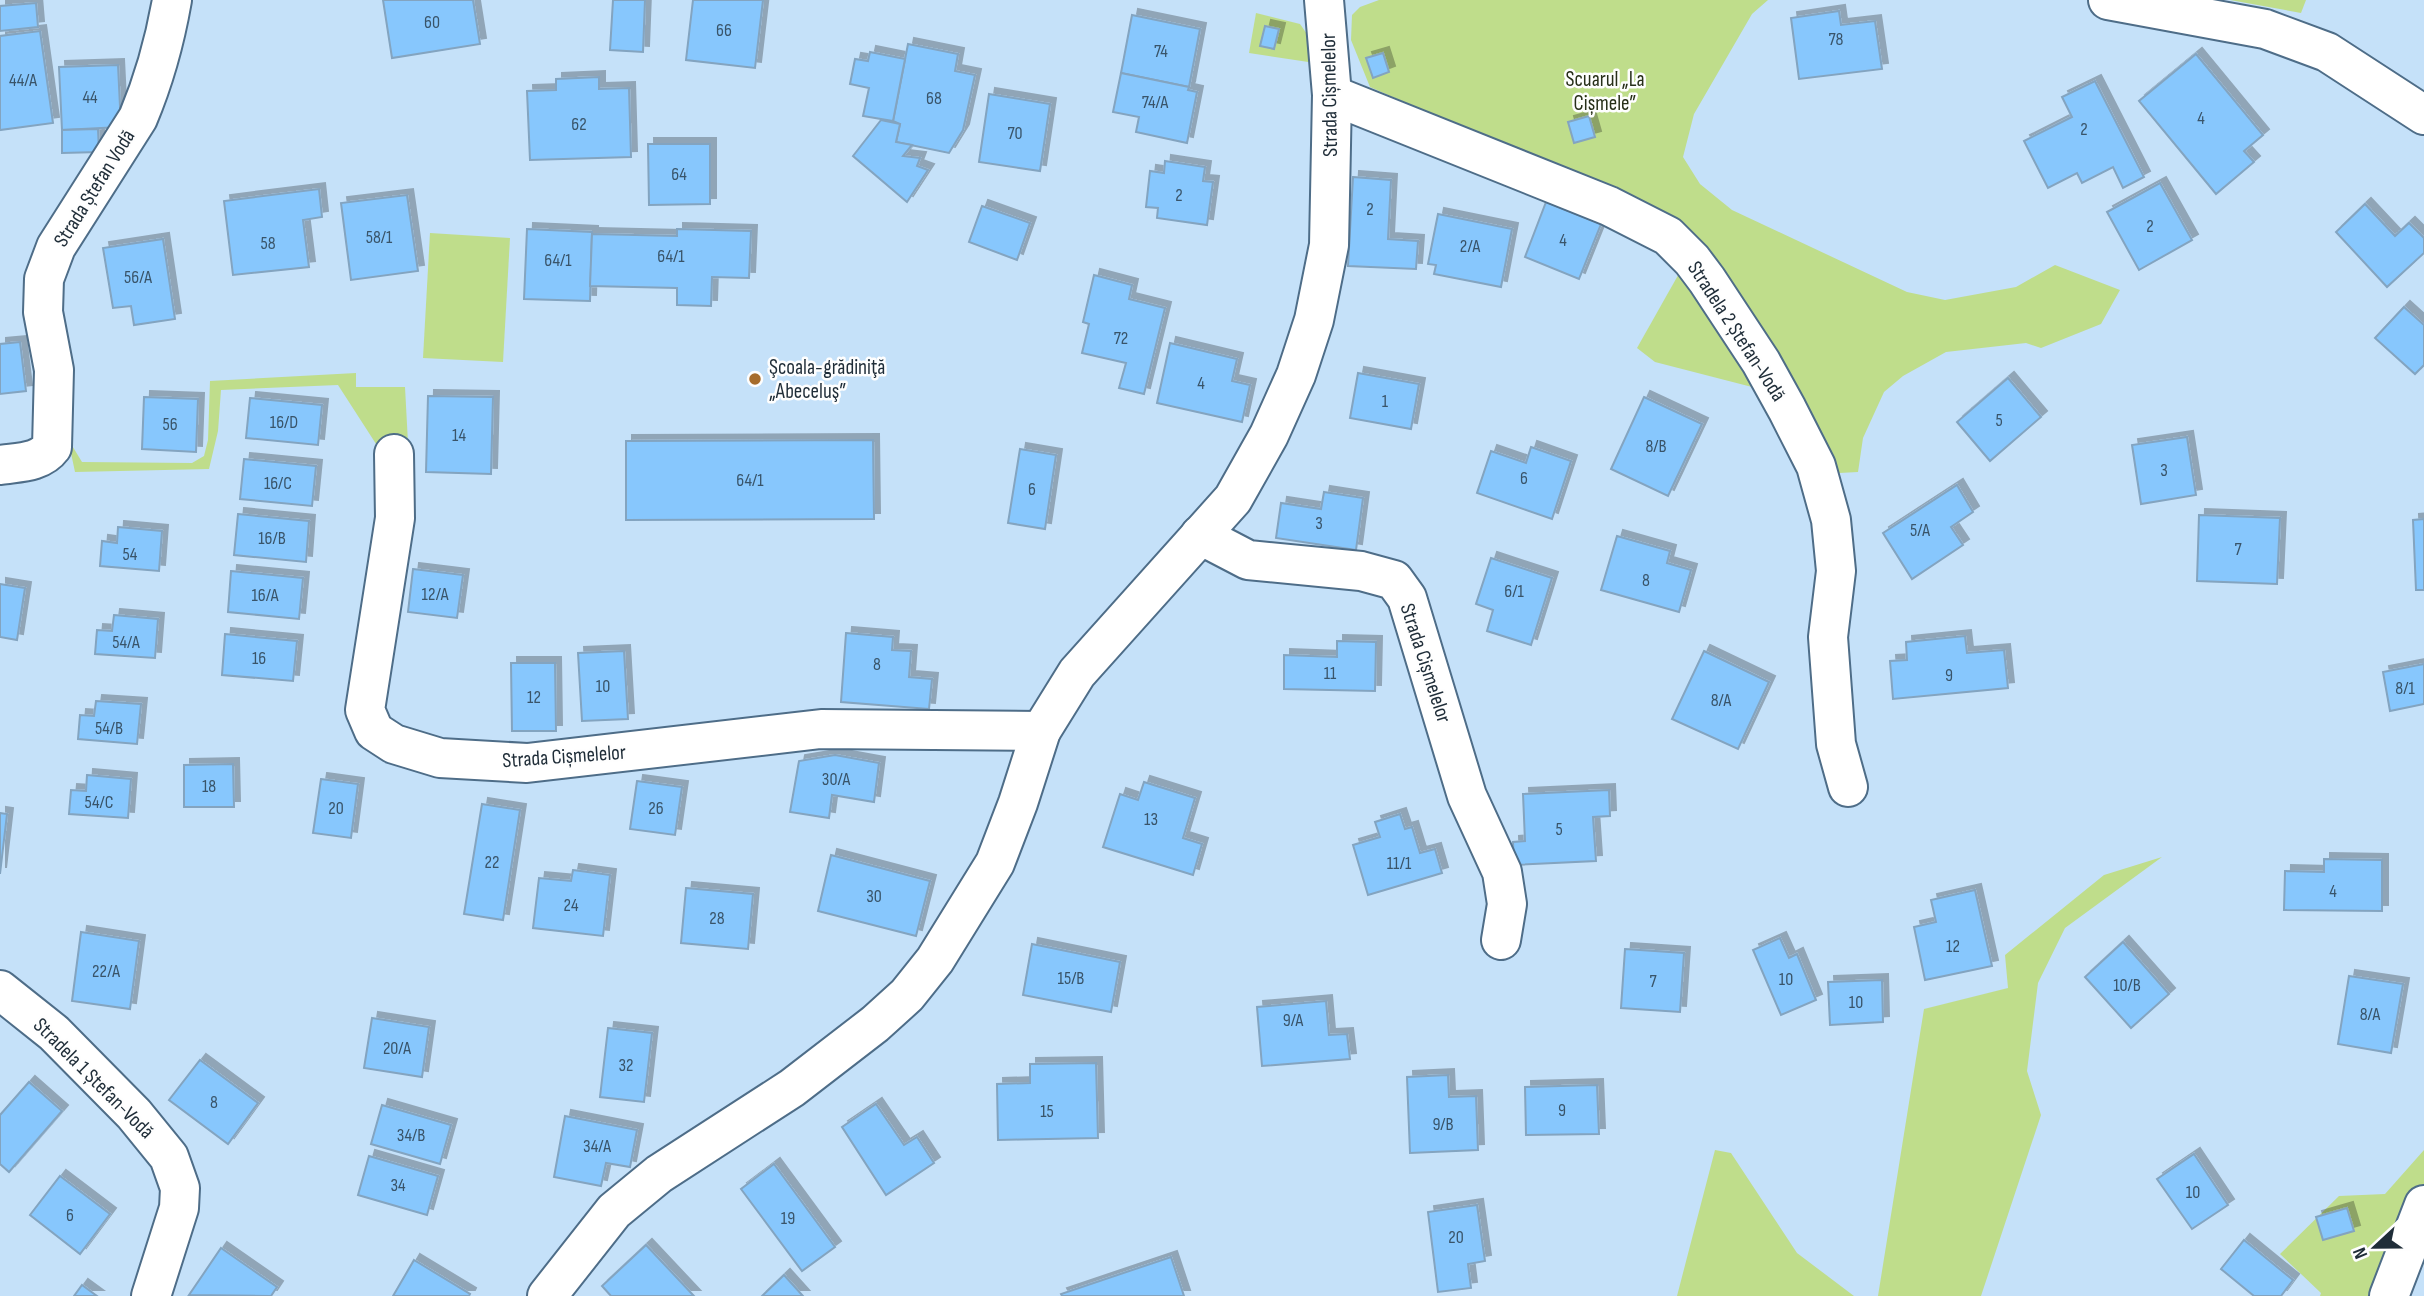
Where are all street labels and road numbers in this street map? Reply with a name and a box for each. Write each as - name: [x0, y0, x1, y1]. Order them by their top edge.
- street label: Strada Cișmelelor: [1316, 33, 1343, 157]
- street label: Strada Ștefan Vodă: [48, 125, 140, 252]
- street label: Stradela 2 Ștefan-Vodă: [1682, 257, 1791, 406]
- street label: Strada Cișmelelor: [1394, 600, 1457, 726]
- street label: Strada Cișmelelor: [501, 740, 627, 773]
- street label: Stradela 1 Ștefan-Vodă: [28, 1013, 159, 1144]

